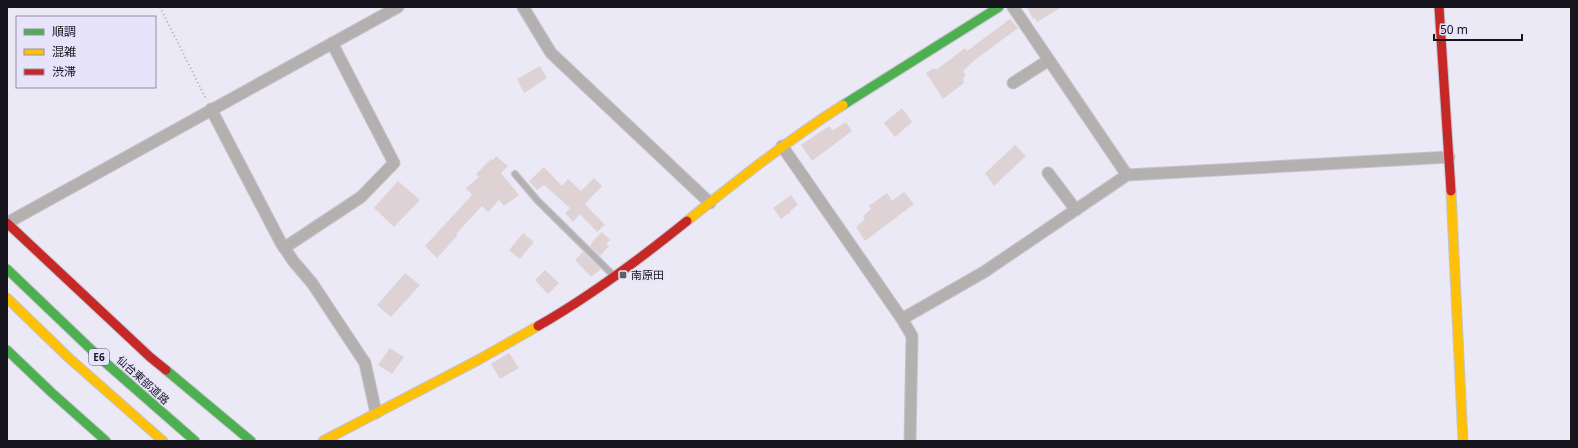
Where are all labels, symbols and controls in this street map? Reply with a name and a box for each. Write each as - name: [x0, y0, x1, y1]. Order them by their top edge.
- legend: [16, 16, 156, 88]
- scale bar: [1434, 16, 1522, 42]
- text: 50 m: [1440, 21, 1468, 38]
- text: 順調: [52, 23, 76, 40]
- text: 混雑: [52, 43, 76, 60]
- text: 渋滞: [52, 63, 76, 80]
- place label: 南原田: [631, 267, 664, 282]
- marker: 南原田: [618, 270, 628, 280]
- road number: E6: [89, 349, 109, 365]
- street label: 仙台東部道路: [114, 352, 173, 407]

